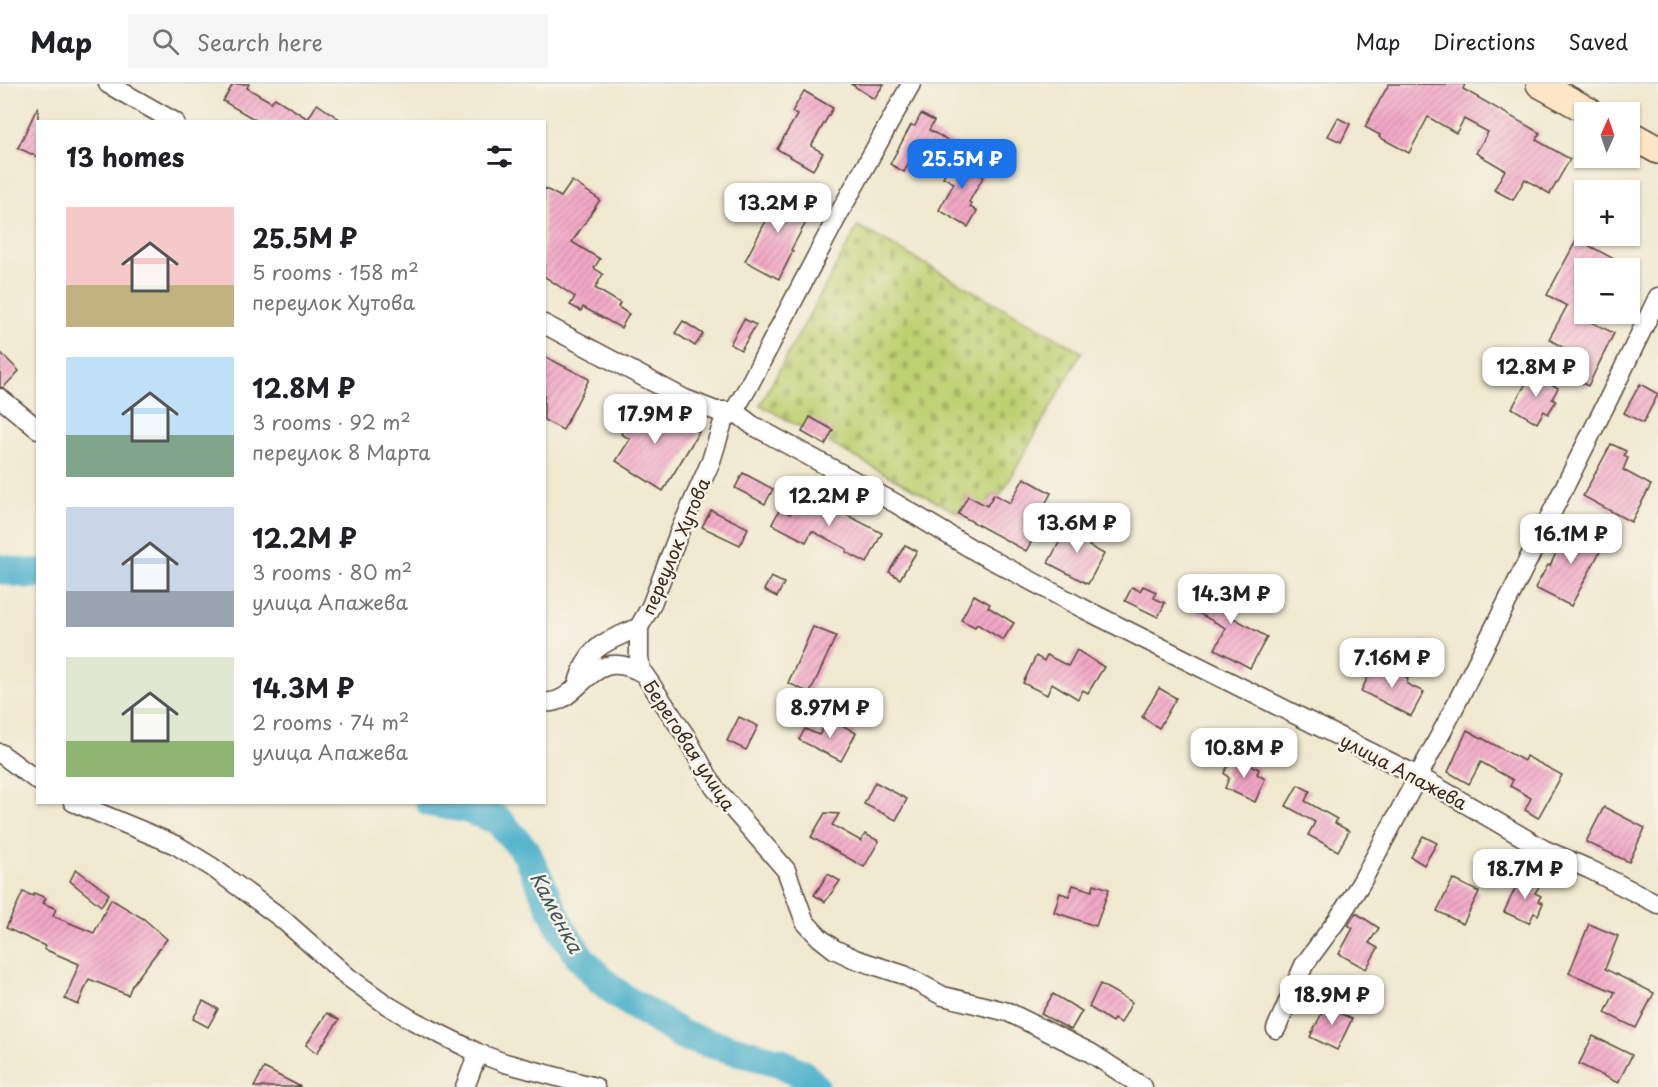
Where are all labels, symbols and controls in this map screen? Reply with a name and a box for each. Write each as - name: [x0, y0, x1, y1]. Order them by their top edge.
- search box: [128, 14, 548, 68]
- text: Map: [30, 20, 92, 63]
- icon: search: [149, 25, 182, 58]
- text: Search here: [197, 25, 323, 58]
- text: Map: [1355, 25, 1400, 57]
- text: Directions: [1433, 25, 1535, 57]
- text: Saved: [1568, 25, 1628, 57]
- north arrow: [1574, 102, 1640, 168]
- map controls: [1574, 102, 1640, 324]
- text: 13 homes: [66, 137, 184, 176]
- pin: 25.5M ₽: [907, 139, 1017, 190]
- icon: filters: [483, 140, 516, 173]
- text: 25.5M ₽: [921, 143, 1003, 173]
- button: +: [1574, 180, 1640, 246]
- pin: 13.2M ₽: [723, 183, 833, 234]
- text: 13.2M ₽: [738, 187, 818, 217]
- text: 25.5M ₽: [252, 218, 357, 257]
- icon: home: [114, 231, 186, 303]
- text: 5 rooms · 158 m²: [252, 257, 419, 287]
- button: −: [1574, 258, 1640, 324]
- text: переулок Хутова: [252, 287, 415, 317]
- pin: 12.8M ₽: [1481, 347, 1591, 398]
- text: 12.8M ₽: [1496, 351, 1576, 381]
- text: 12.8M ₽: [252, 368, 355, 407]
- icon: home: [114, 381, 186, 453]
- pin: 17.9M ₽: [600, 394, 710, 445]
- text: 17.9M ₽: [618, 398, 692, 428]
- text: 3 rooms · 92 m²: [252, 407, 411, 437]
- text: переулок 8 Марта: [252, 437, 431, 467]
- street label: переулок Хутова: [634, 473, 716, 619]
- pin: 12.2M ₽: [774, 476, 884, 527]
- text: 12.2M ₽: [789, 480, 869, 510]
- pin: 13.6M ₽: [1022, 503, 1132, 554]
- text: 13.6M ₽: [1037, 507, 1117, 537]
- pin: 16.1M ₽: [1516, 514, 1626, 565]
- text: 12.2M ₽: [252, 518, 357, 557]
- text: 16.1M ₽: [1534, 518, 1608, 548]
- icon: home: [114, 531, 186, 603]
- text: 3 rooms · 80 m²: [252, 557, 412, 587]
- pin: 14.3M ₽: [1176, 574, 1286, 625]
- text: 14.3M ₽: [1192, 578, 1270, 608]
- text: улица Апажева: [252, 587, 408, 617]
- pin: 7.16M ₽: [1337, 638, 1447, 689]
- text: 7.16M ₽: [1354, 642, 1430, 672]
- text: 14.3M ₽: [252, 668, 354, 707]
- street label: Береговая улица: [638, 674, 743, 816]
- icon: home: [114, 681, 186, 753]
- pin: 8.97M ₽: [775, 688, 885, 739]
- text: 8.97M ₽: [790, 692, 870, 722]
- text: 2 rooms · 74 m²: [252, 707, 409, 737]
- street label: улица Апажева: [1336, 726, 1473, 816]
- pin: 10.8M ₽: [1189, 728, 1299, 779]
- text: 10.8M ₽: [1204, 732, 1284, 762]
- text: улица Апажева: [252, 737, 408, 767]
- pin: 18.7M ₽: [1470, 849, 1580, 900]
- text: 18.7M ₽: [1487, 853, 1563, 883]
- water label: Каменка: [523, 866, 591, 959]
- pin: 18.9M ₽: [1277, 975, 1387, 1026]
- text: 18.9M ₽: [1294, 979, 1370, 1009]

